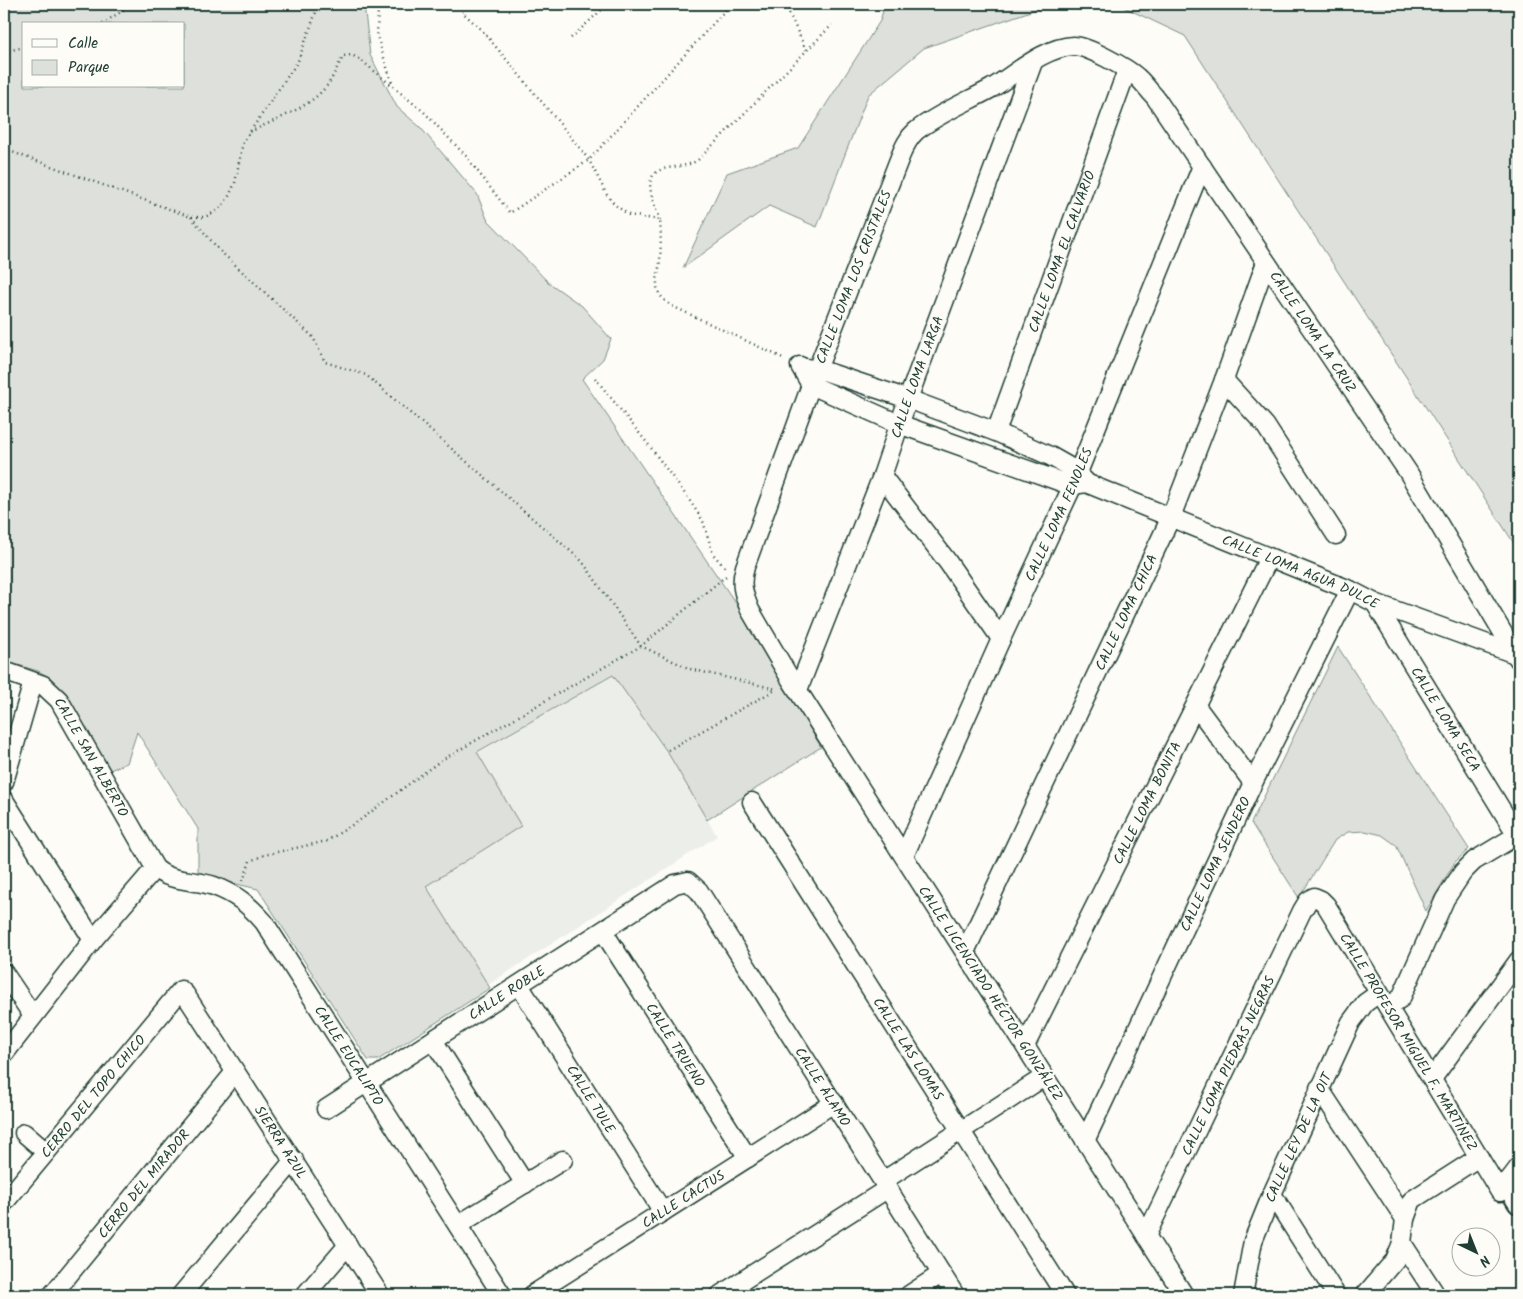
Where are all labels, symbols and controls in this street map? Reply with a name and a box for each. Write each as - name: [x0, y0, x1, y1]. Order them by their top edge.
- legend: [22, 22, 185, 88]
- text: Calle: [68, 32, 98, 56]
- text: Parque: [68, 56, 109, 80]
- street label: CALLE LOMA EL CALVARIO: [1023, 167, 1102, 336]
- street label: CALLE LOMA LOS CRISTALES: [810, 187, 898, 367]
- street label: CALLE LOMA LA CRUZ: [1263, 267, 1362, 398]
- street label: CALLE LOMA LARGA: [886, 313, 950, 441]
- street label: CALLE LOMA FENOLES: [1020, 444, 1099, 585]
- street label: CALLE LOMA AGUA DULCE: [1218, 529, 1383, 616]
- street label: CALLE LOMA CHICA: [1090, 551, 1164, 674]
- street label: CALLE LOMA SECA: [1404, 663, 1486, 776]
- street label: CALLE SAN ALBERTO: [48, 694, 134, 822]
- street label: CALLE LOMA BONITA: [1108, 738, 1188, 868]
- street label: CALLE LOMA SENDERO: [1175, 793, 1257, 935]
- street label: CALLE LICENCIADO HÉCTOR GONZÁLEZ: [912, 882, 1068, 1105]
- street label: CALLE PROFESOR MIGUEL F. MARTÍNEZ: [1333, 929, 1483, 1156]
- street label: CALLE ROBLE: [464, 960, 551, 1026]
- street label: CALLE LOMA PIEDRAS NEGRAS: [1176, 972, 1281, 1160]
- street label: CALLE LAS LOMAS: [867, 993, 949, 1105]
- street label: CALLE TRUENO: [640, 999, 710, 1092]
- street label: CALLE EUCALIPTO: [308, 1001, 389, 1111]
- street label: CERRO DEL TOPO CHICO: [36, 1030, 152, 1163]
- street label: CALLE ÁLAMO: [789, 1043, 856, 1132]
- street label: CALLE TULE: [560, 1061, 621, 1139]
- street label: CALLE LEY DE LA OIT: [1260, 1068, 1339, 1206]
- street label: SIERRA AZUL: [248, 1101, 312, 1184]
- street label: CERRO DEL MIRADOR: [93, 1125, 196, 1244]
- street label: CALLE CACTUS: [638, 1165, 730, 1234]
- north arrow: [1450, 1226, 1500, 1276]
- text: N: [1473, 1250, 1495, 1272]

